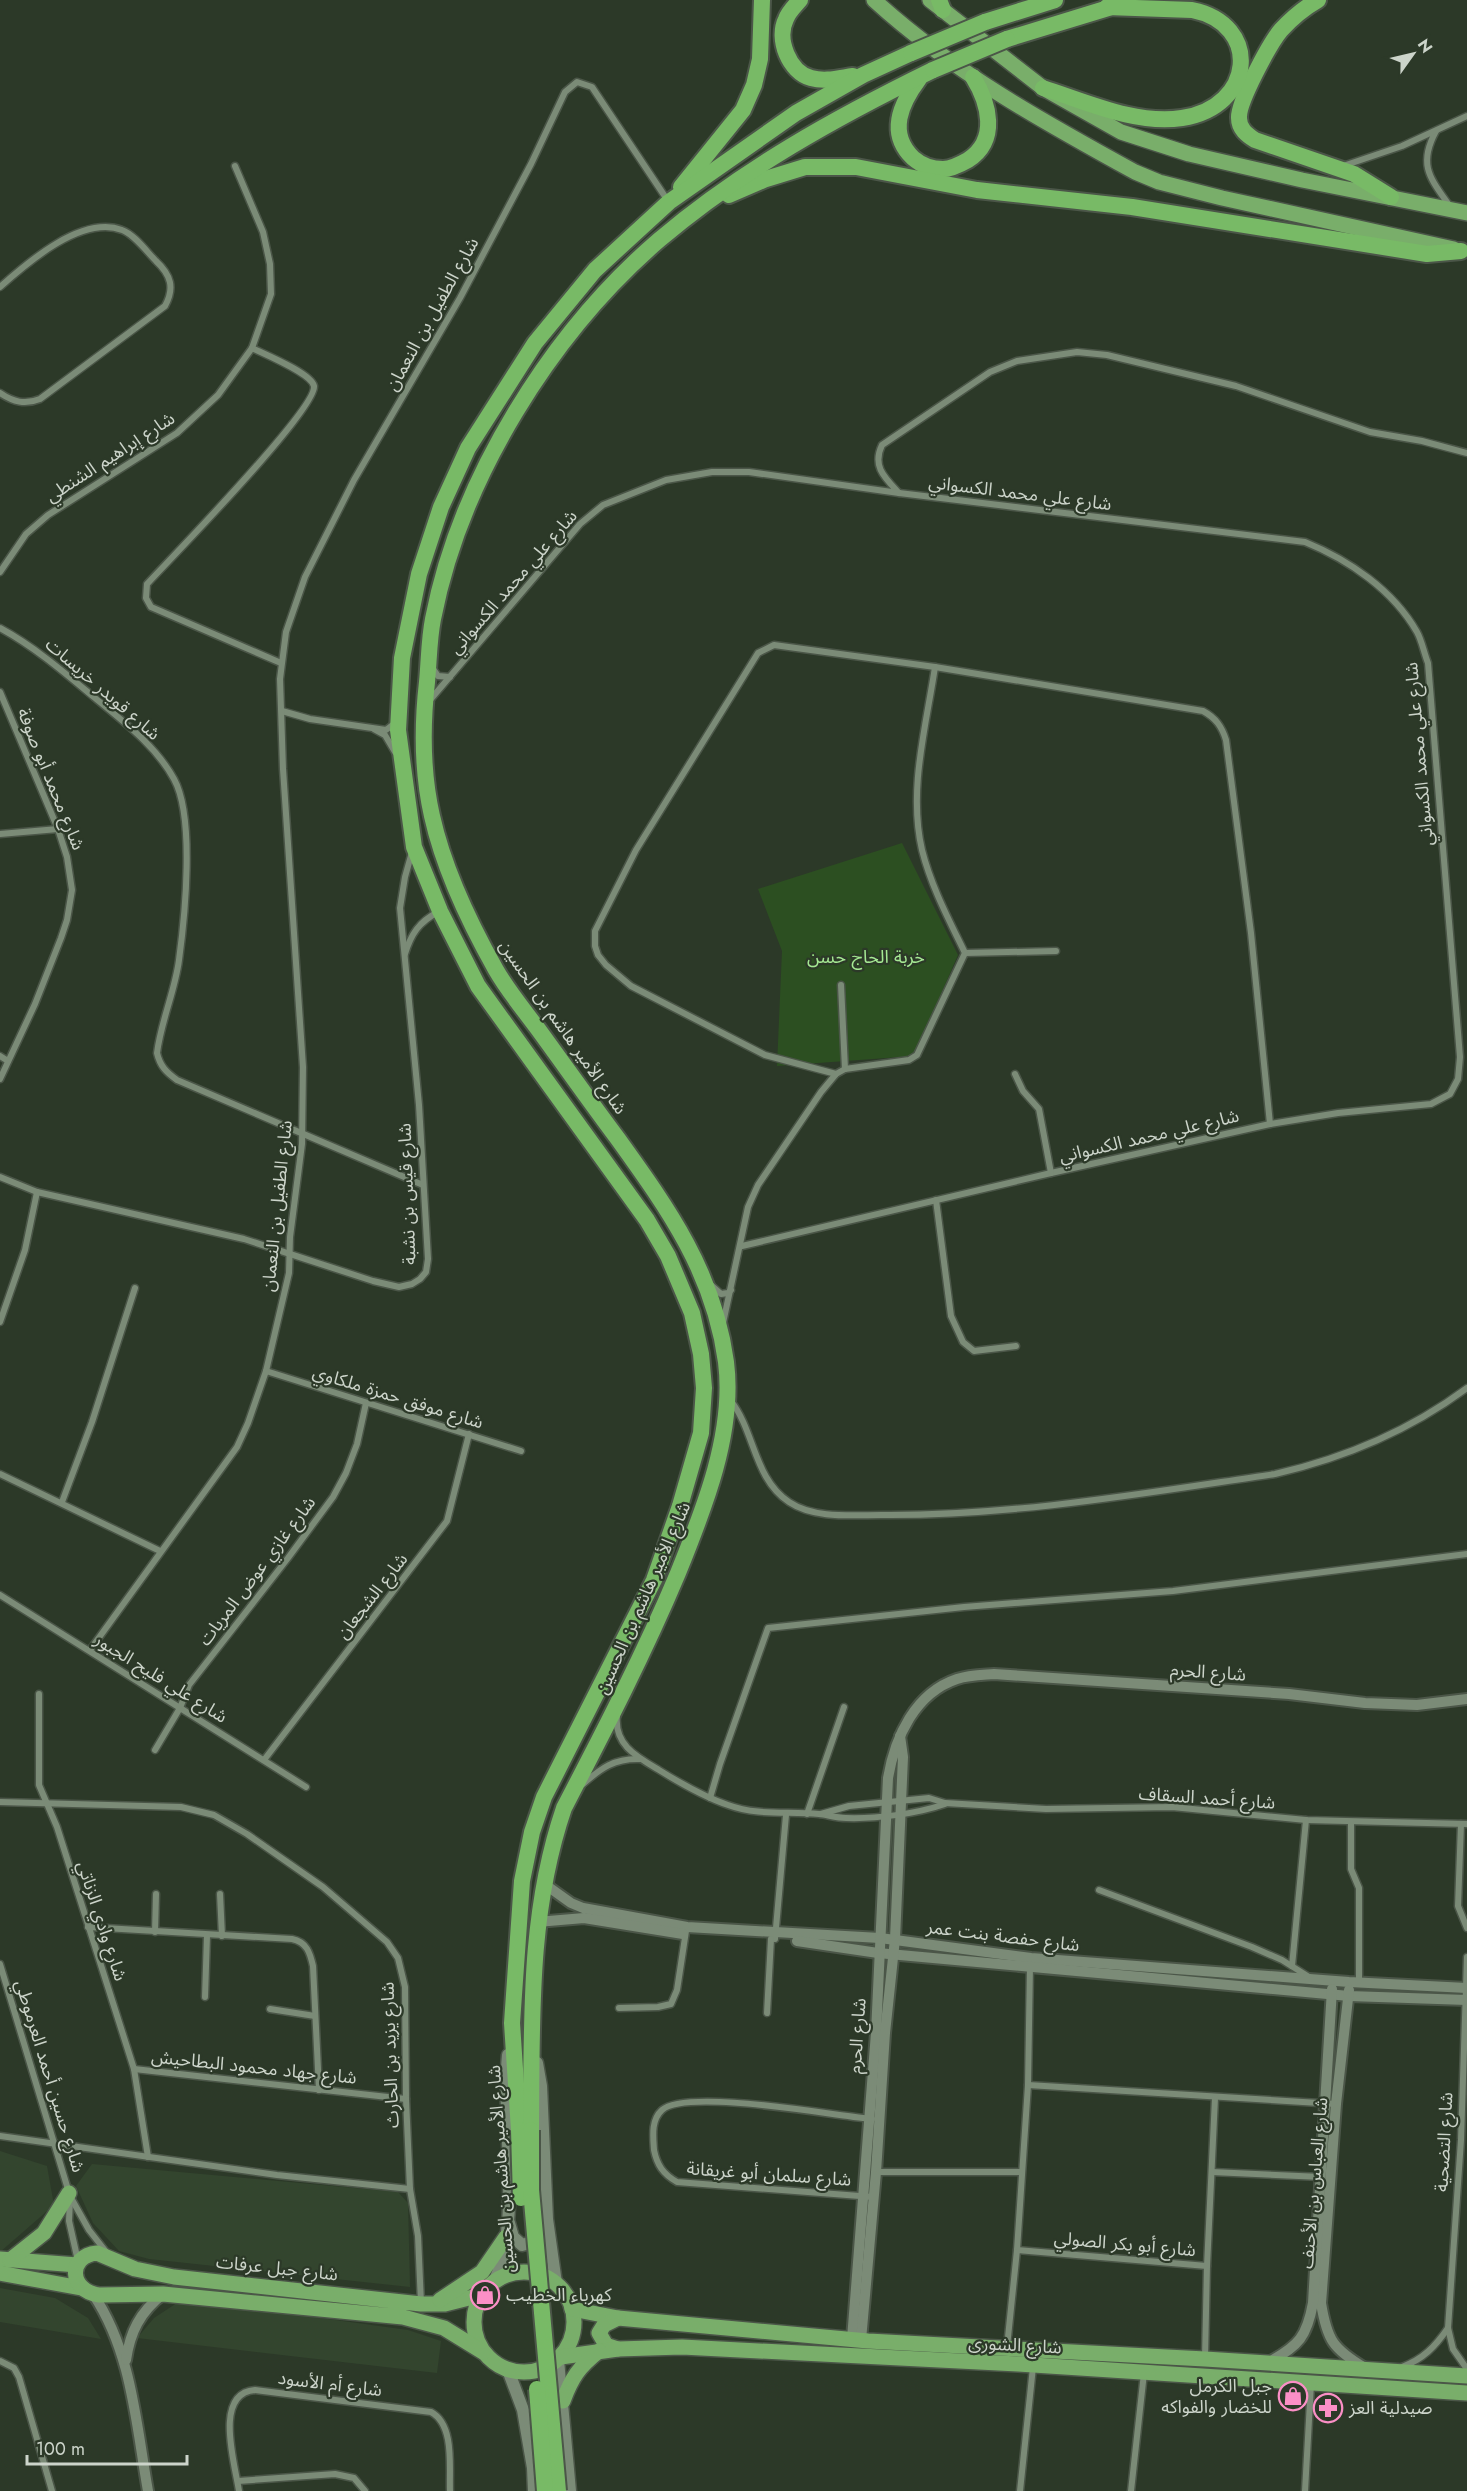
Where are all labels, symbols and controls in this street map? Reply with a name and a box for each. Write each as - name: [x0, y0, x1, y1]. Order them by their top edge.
- north arrow: [1383, 24, 1443, 84]
- text: N: [1412, 34, 1438, 58]
- street label: شارع الطفيل بن النعمان: [379, 232, 486, 396]
- street label: شارع إبراهيم الشنطي: [40, 405, 180, 509]
- street label: شارع علي محمد الكسواني: [927, 469, 1113, 518]
- street label: شارع علي محمد الكسواني: [443, 504, 584, 661]
- street label: شارع قويدر خريسات: [39, 632, 166, 747]
- street label: شارع علي محمد الكسواني: [1398, 661, 1441, 847]
- street label: شارع محمد أبو صوفة: [10, 704, 91, 854]
- street label: شارع الأمير هاشم بن الحسين: [492, 934, 633, 1120]
- park label: خربة الحاج حسن: [807, 944, 925, 970]
- street label: شارع علي محمد الكسواني: [1056, 1103, 1242, 1170]
- street label: شارع الطفيل بن النعمان: [255, 1119, 300, 1293]
- street label: شارع قيس بن نشبة: [392, 1123, 423, 1265]
- street label: شارع موفق حمزة ملكاوي: [309, 1359, 487, 1436]
- street label: شارع غازي عوض المريات: [192, 1491, 323, 1652]
- street label: شارع الأمير هاشم بن الحسين: [589, 1498, 698, 1699]
- street label: شارع الشجعان: [330, 1547, 415, 1645]
- street label: شارع علي فليح الجبور: [88, 1626, 233, 1730]
- street label: شارع الحرم: [1169, 1656, 1247, 1689]
- street label: شارع أحمد السقاف: [1138, 1780, 1276, 1817]
- street label: شارع وادي الزناتي: [69, 1858, 134, 1985]
- street label: شارع حفصة بنت عمر: [924, 1914, 1081, 1959]
- street label: شارع حسين أحمد العرموطي: [7, 1977, 92, 2176]
- street label: شارع يزيد بن الحارث: [374, 1981, 407, 2129]
- street label: شارع الحرم: [841, 1997, 874, 2075]
- street label: شارع جهاد محمود البطاحيش: [150, 2043, 358, 2092]
- street label: شارع الأمير هاشم بن الحسين: [481, 2064, 522, 2274]
- street label: شارع التضحية: [1428, 2091, 1461, 2193]
- street label: شارع العباس بن الأحنف: [1294, 2096, 1335, 2270]
- street label: شارع سلمان أبو غريقانة: [686, 2155, 852, 2194]
- street label: شارع أبو بكر الصولي: [1053, 2225, 1197, 2264]
- street label: شارع جبل عرفات: [215, 2249, 339, 2288]
- shop icon: كهرباء الخطيب: [469, 2279, 501, 2311]
- place label: كهرباء الخطيب: [506, 2282, 612, 2308]
- street label: شارع الشورى: [968, 2330, 1062, 2361]
- street label: شارع أم الأسود: [276, 2365, 384, 2404]
- place label: جبل الكرمل للخضار والفواكه: [1161, 2373, 1272, 2420]
- shop icon: جبل الكرمل للخضار والفواكه: [1277, 2380, 1309, 2412]
- pharmacy icon: صيدلية العز: [1312, 2392, 1344, 2424]
- place label: صيدلية العز: [1348, 2395, 1433, 2421]
- scale bar: [27, 2428, 188, 2466]
- text: 100 m: [36, 2436, 85, 2462]

